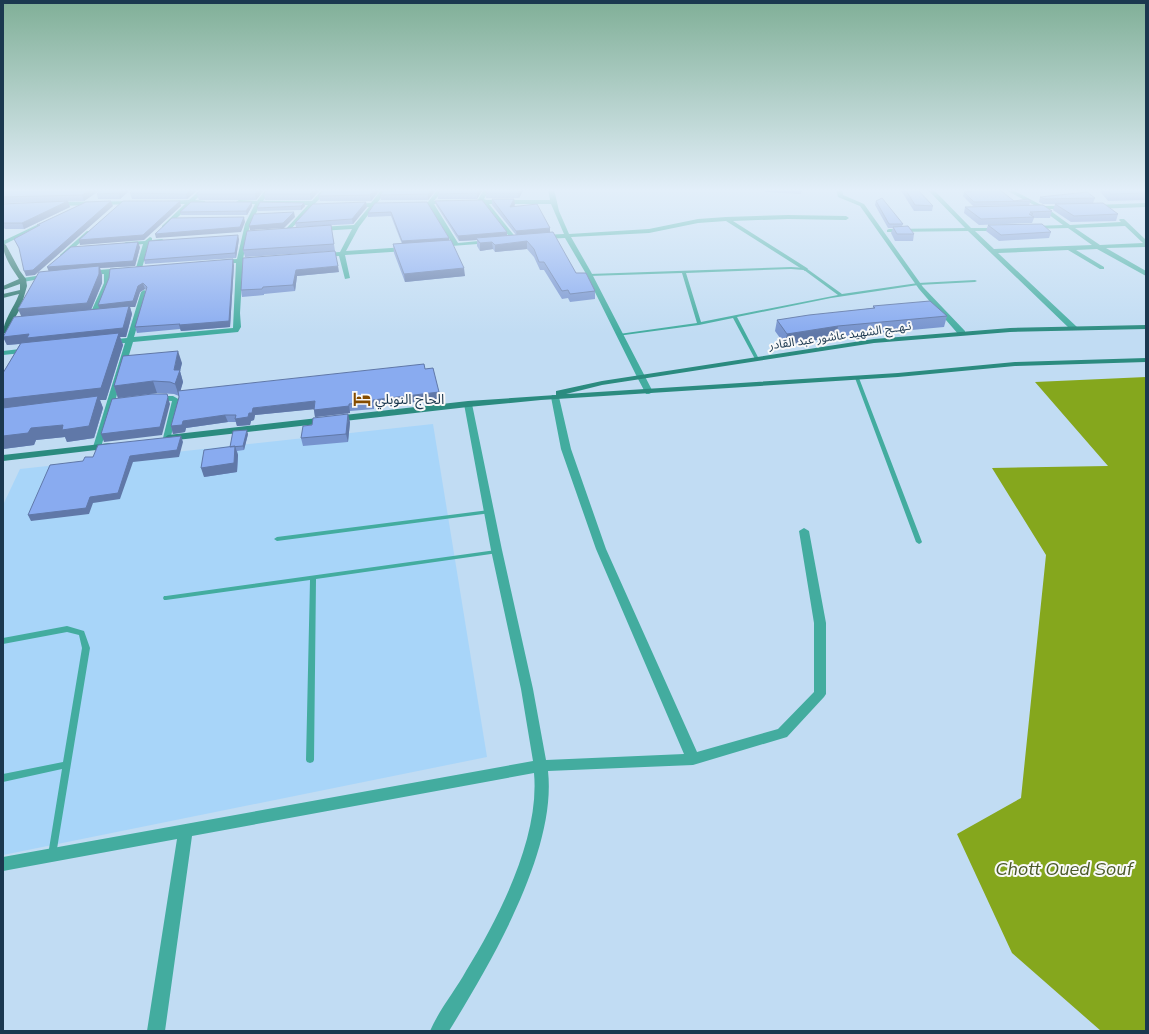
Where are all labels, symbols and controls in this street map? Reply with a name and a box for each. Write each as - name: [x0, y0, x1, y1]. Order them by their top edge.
- street label: نـهــج الشهيد عاشور عبد القادر: [767, 318, 912, 355]
- hotel icon: الحاج النوبلي: [352, 389, 372, 409]
- place label: الحاج النوبلي: [375, 390, 444, 410]
- water label: Chott Oued Souf: [995, 857, 1135, 880]

